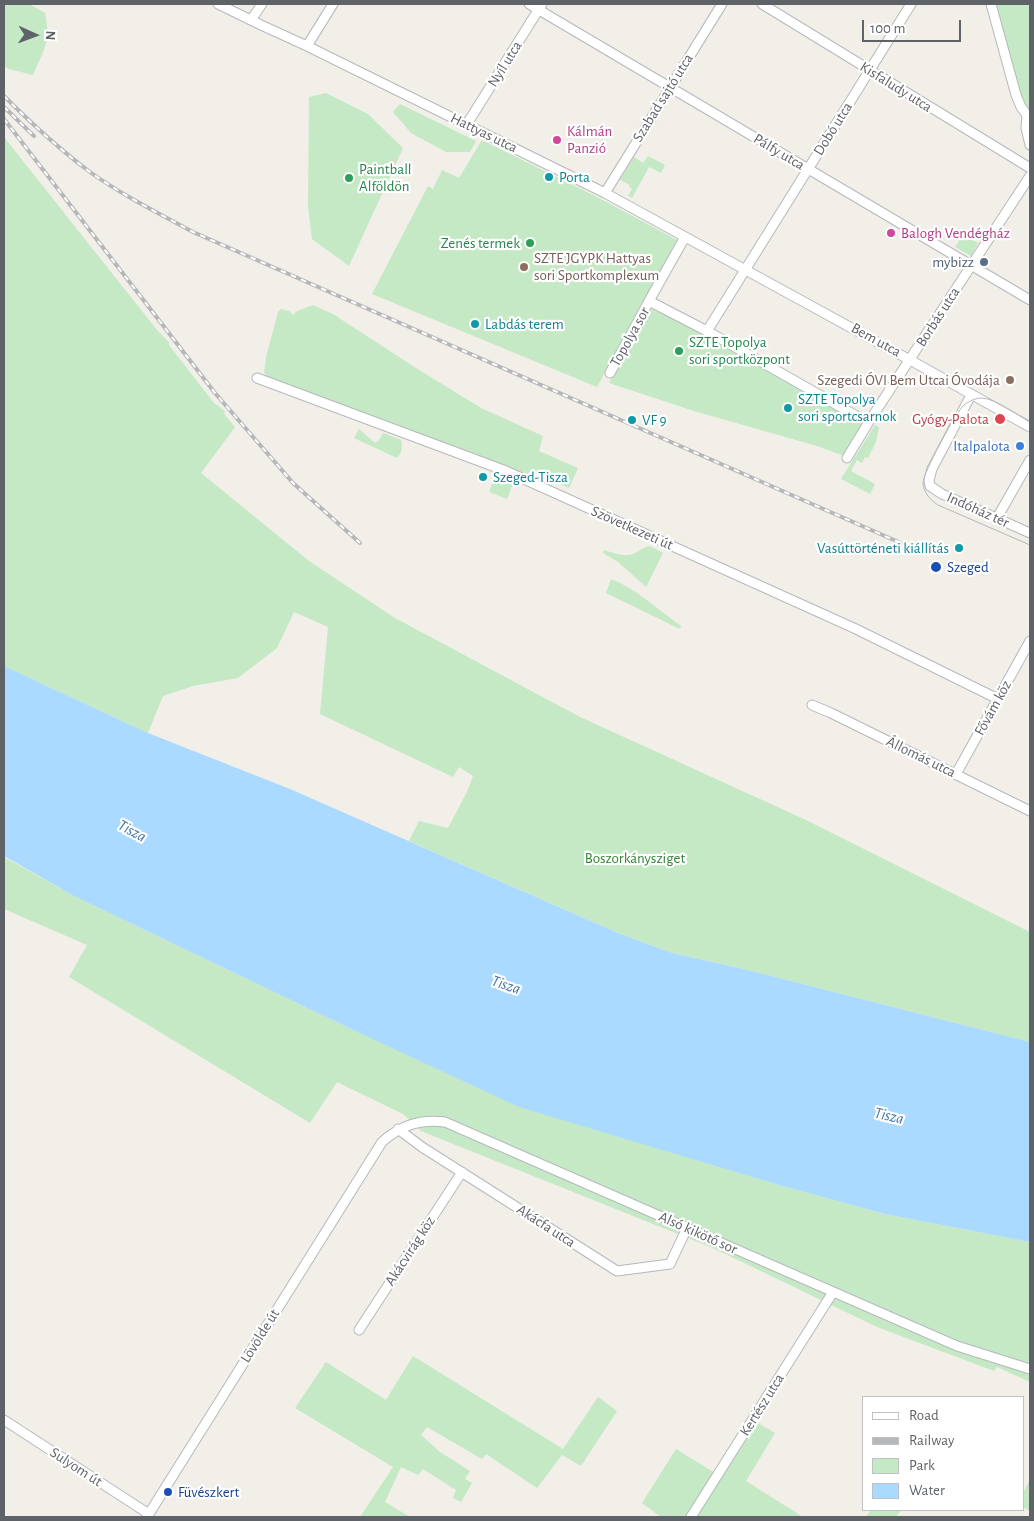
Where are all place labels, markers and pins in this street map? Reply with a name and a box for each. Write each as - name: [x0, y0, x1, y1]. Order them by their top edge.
- place label: Kálmán Panzió: [567, 122, 612, 157]
- marker: Kálmán Panzió: [551, 134, 563, 146]
- place label: Paintball Alföldön: [359, 160, 412, 195]
- place label: Porta: [559, 168, 590, 186]
- marker: Porta: [543, 171, 555, 183]
- marker: Paintball Alföldön: [343, 172, 355, 184]
- place label: Balogh Vendégház: [901, 224, 1010, 242]
- marker: Balogh Vendégház: [885, 227, 897, 239]
- place label: Zenés termek: [441, 234, 520, 252]
- marker: Zenés termek: [524, 237, 536, 249]
- place label: SZTE JGYPK Hattyas sori Sportkomplexum: [534, 249, 659, 284]
- place label: mybizz: [932, 253, 974, 271]
- marker: mybizz: [978, 256, 990, 268]
- marker: SZTE JGYPK Hattyas sori Sportkomplexum: [518, 261, 530, 273]
- place label: Labdás terem: [485, 315, 564, 333]
- marker: Labdás terem: [469, 318, 481, 330]
- place label: SZTE Topolya sori sportközpont: [689, 333, 790, 368]
- marker: SZTE Topolya sori sportközpont: [673, 345, 685, 357]
- place label: Szegedi ÓVI Bem Utcai Óvodája: [817, 371, 1000, 389]
- marker: Szegedi ÓVI Bem Utcai Óvodája: [1004, 374, 1016, 386]
- place label: SZTE Topolya sori sportcsarnok: [798, 390, 896, 425]
- marker: SZTE Topolya sori sportcsarnok: [782, 402, 794, 414]
- place label: Gyógy-Palota: [912, 410, 989, 428]
- place label: VF 9: [642, 411, 666, 429]
- marker: Gyógy-Palota: [993, 412, 1007, 426]
- marker: VF 9: [626, 414, 638, 426]
- place label: Italpalota: [953, 437, 1010, 455]
- marker: Italpalota: [1014, 440, 1026, 452]
- place label: Szeged-Tisza: [493, 468, 568, 486]
- marker: Szeged-Tisza: [477, 471, 489, 483]
- place label: Vasúttörténeti kiállítás: [817, 539, 949, 557]
- marker: Vasúttörténeti kiállítás: [953, 542, 965, 554]
- place label: Szeged: [947, 558, 989, 576]
- marker: Szeged: [929, 560, 943, 574]
- place label: Füvészkert: [178, 1483, 239, 1501]
- marker: Füvészkert: [162, 1486, 174, 1498]

